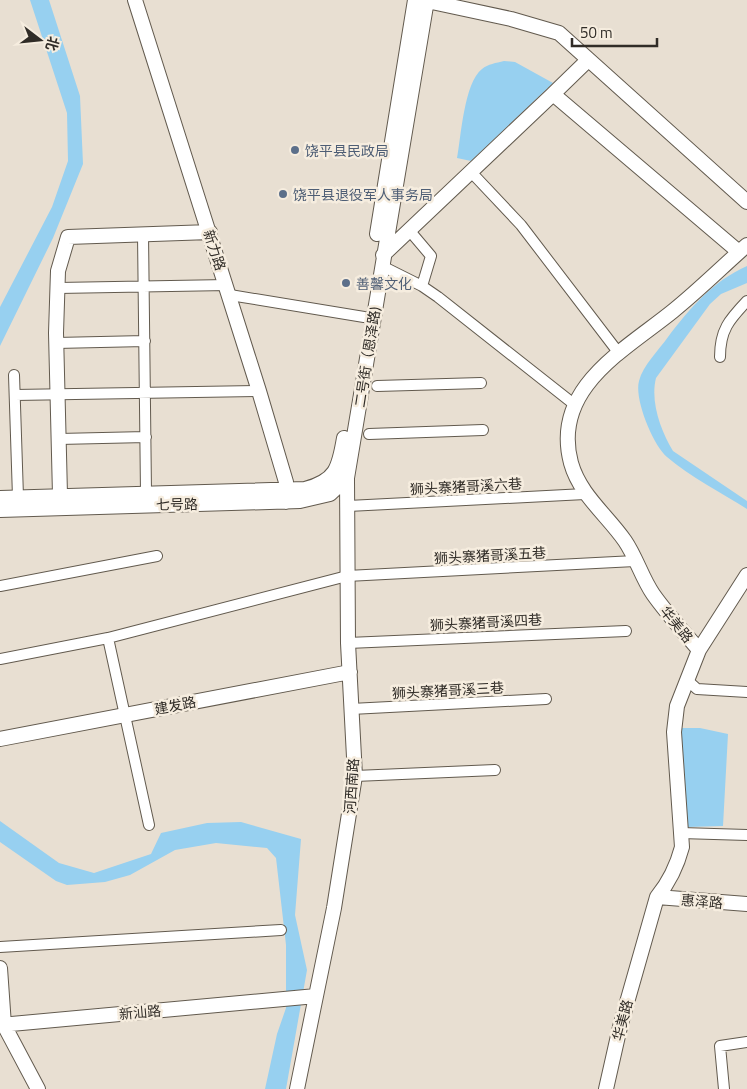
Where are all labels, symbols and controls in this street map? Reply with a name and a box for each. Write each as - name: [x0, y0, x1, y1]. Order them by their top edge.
- north arrow: [15, 15, 65, 65]
- scale bar: [572, 15, 657, 47]
- text: 50 m: [580, 21, 613, 44]
- text: 北: [41, 34, 65, 53]
- place label: 饶平县民政局: [305, 140, 389, 161]
- marker: 饶平县民政局: [289, 144, 301, 156]
- place label: 饶平县退役军人事务局: [293, 184, 433, 205]
- marker: 饶平县退役军人事务局: [277, 188, 289, 200]
- street label: 新力路: [199, 227, 231, 273]
- place label: 善馨文化: [356, 273, 412, 294]
- marker: 善馨文化: [340, 277, 352, 289]
- street label: 二号街（恩泽路): [349, 305, 385, 409]
- street label: 狮头寨猪哥溪六巷: [410, 473, 522, 499]
- street label: 七号路: [156, 493, 198, 515]
- street label: 狮头寨猪哥溪五巷: [434, 542, 546, 568]
- street label: 华美路: [656, 601, 698, 647]
- street label: 狮头寨猪哥溪四巷: [430, 609, 542, 635]
- street label: 狮头寨猪哥溪三巷: [392, 677, 504, 703]
- street label: 建发路: [152, 691, 198, 719]
- street label: 河西南路: [339, 757, 363, 815]
- street label: 惠泽路: [680, 889, 724, 913]
- street label: 华美路: [606, 997, 638, 1043]
- street label: 新汕路: [118, 1000, 162, 1024]

